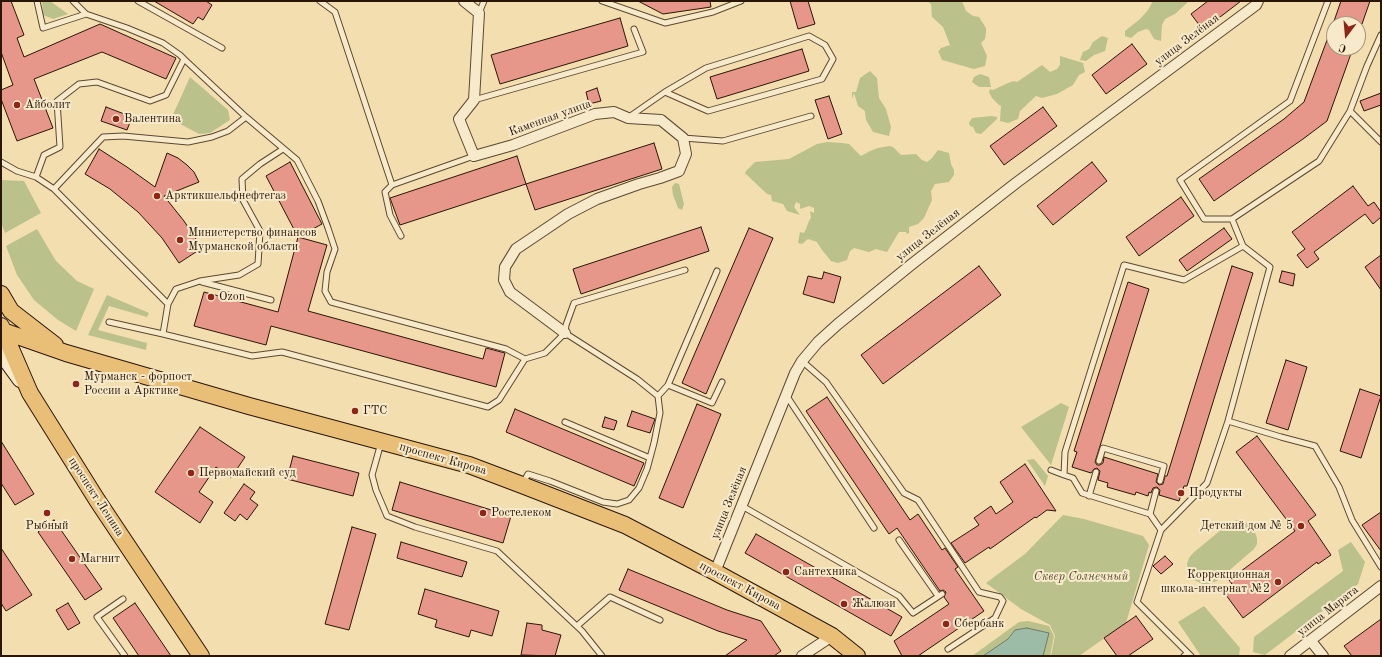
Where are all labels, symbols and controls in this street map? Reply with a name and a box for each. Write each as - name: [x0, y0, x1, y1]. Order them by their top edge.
- street label: улица Зелёная: [1152, 11, 1222, 69]
- north arrow: [1326, 16, 1366, 56]
- text: С: [1338, 41, 1348, 53]
- street label: Каменная улица: [507, 96, 593, 140]
- place label: Айболит: [25, 98, 71, 112]
- marker: Айболит: [12, 100, 22, 110]
- place label: Валентина: [124, 112, 181, 126]
- marker: Валентина: [111, 114, 121, 124]
- place label: Арктикшельфнефтегаз: [165, 189, 286, 203]
- marker: Арктикшельфнефтегаз: [152, 191, 162, 201]
- street label: улица Зелёная: [893, 206, 963, 264]
- place label: Министерство финансов Мурманской области: [188, 226, 317, 254]
- marker: Министерство финансов Мурманской области: [175, 235, 185, 245]
- place label: Ozon: [219, 290, 245, 304]
- marker: Ozon: [206, 292, 216, 302]
- place label: Мурманск - форпост России а Арктике: [84, 370, 192, 398]
- marker: Мурманск - форпост России а Арктике: [71, 379, 81, 389]
- place label: ГТС: [363, 404, 387, 418]
- marker: ГТС: [350, 406, 360, 416]
- street label: проспект Кирова: [398, 440, 488, 478]
- street label: проспект Ленина: [65, 455, 127, 539]
- street label: улица Зелёная: [708, 464, 750, 542]
- place label: Первомайский суд: [199, 466, 296, 480]
- marker: Первомайский суд: [186, 468, 196, 478]
- place label: Продукты: [1189, 486, 1242, 500]
- marker: Продукты: [1176, 488, 1186, 498]
- place label: Ростелеком: [491, 506, 551, 520]
- marker: Рыбный: [42, 508, 52, 518]
- marker: Ростелеком: [478, 508, 488, 518]
- place label: Рыбный: [26, 519, 68, 533]
- place label: Детский дом № 5: [1200, 519, 1293, 533]
- marker: Детский дом № 5: [1296, 521, 1306, 531]
- place label: Магнит: [80, 552, 120, 566]
- marker: Магнит: [67, 554, 77, 564]
- street label: проспект Кирова: [697, 558, 783, 614]
- place label: Сантехника: [794, 565, 857, 579]
- marker: Сантехника: [781, 567, 791, 577]
- place label: Коррекционная школа-интернат №2: [1161, 568, 1270, 596]
- park label: Сквер Солнечный: [1034, 570, 1128, 584]
- marker: Коррекционная школа-интернат №2: [1273, 577, 1283, 587]
- street label: улица Марата: [1294, 583, 1362, 639]
- place label: Жалюзи: [852, 597, 896, 611]
- marker: Жалюзи: [839, 599, 849, 609]
- place label: Сбербанк: [954, 617, 1004, 631]
- marker: Сбербанк: [941, 619, 951, 629]

